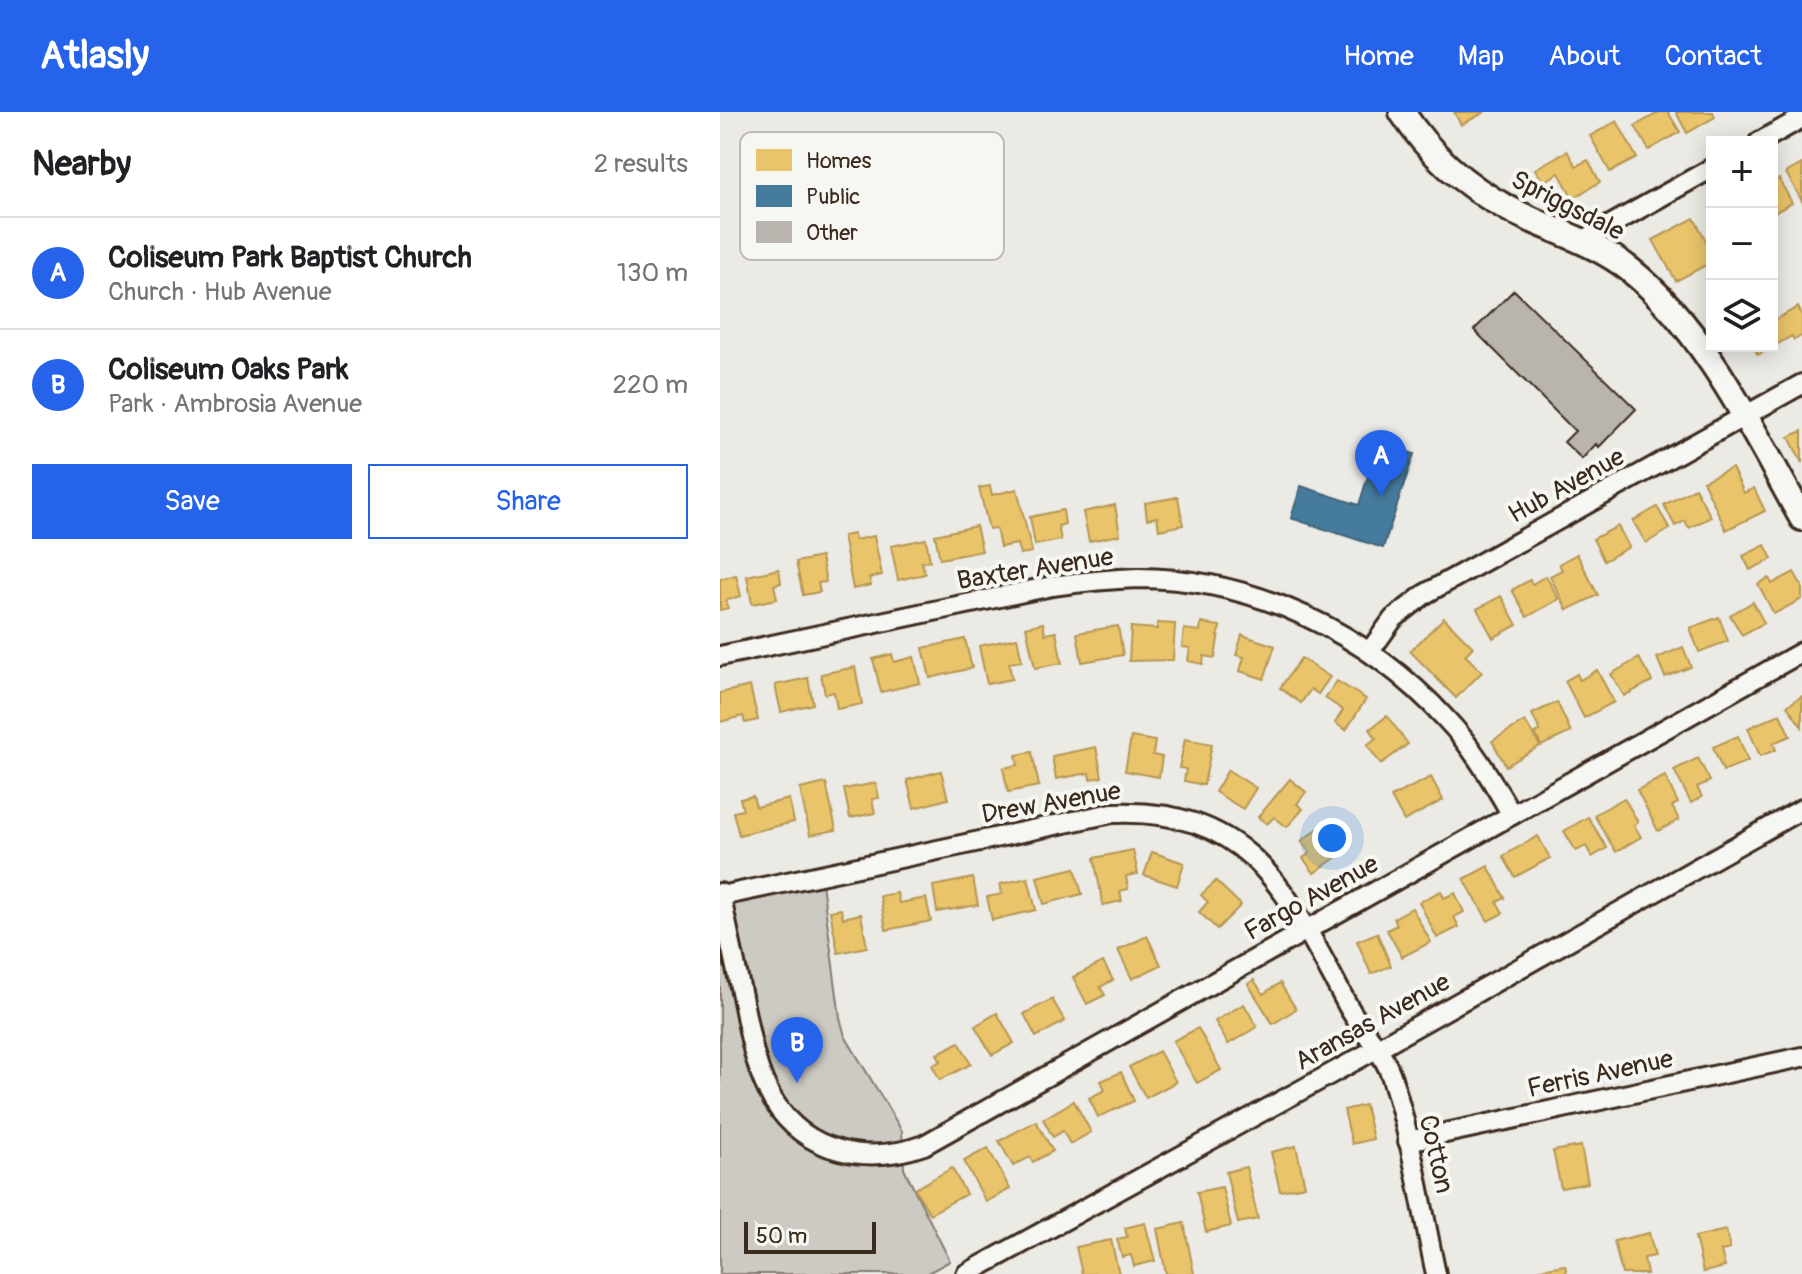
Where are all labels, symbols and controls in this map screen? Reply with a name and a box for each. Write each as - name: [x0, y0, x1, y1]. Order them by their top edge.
- text: Atlasly: [40, 32, 149, 80]
- text: Home: [1343, 39, 1414, 74]
- text: Map: [1458, 39, 1504, 74]
- text: About: [1548, 39, 1621, 74]
- text: Contact: [1665, 39, 1762, 74]
- legend: [740, 132, 1004, 260]
- map controls: [1706, 136, 1778, 352]
- button: +: [1706, 136, 1778, 208]
- text: Nearby: [32, 143, 131, 186]
- text: Homes: [806, 147, 871, 175]
- text: 2 results: [594, 148, 688, 180]
- street label: Spriggsdale: [1505, 164, 1630, 248]
- text: Public: [806, 183, 860, 211]
- button: −: [1706, 208, 1778, 280]
- text: Other: [806, 219, 858, 247]
- text: Coliseum Park Baptist Church: [108, 239, 472, 276]
- text: A: [50, 257, 66, 289]
- text: 130 m: [617, 257, 688, 289]
- text: Church · Hub Avenue: [108, 276, 332, 308]
- button: layers: [1706, 280, 1778, 352]
- text: Coliseum Oaks Park: [108, 351, 349, 388]
- text: B: [51, 369, 65, 401]
- text: 220 m: [612, 369, 688, 401]
- text: Park · Ambrosia Avenue: [108, 388, 362, 420]
- pin: A: [1355, 430, 1407, 496]
- street label: Hub Avenue: [1503, 441, 1630, 531]
- button: Save: [32, 464, 352, 539]
- button: Share: [368, 464, 688, 539]
- street label: Baxter Avenue: [955, 541, 1116, 597]
- street label: Drew Avenue: [979, 775, 1124, 831]
- your location: [1312, 818, 1352, 858]
- street label: Fargo Avenue: [1239, 848, 1384, 948]
- street label: Aransas Avenue: [1289, 966, 1456, 1078]
- pin: B: [771, 1017, 823, 1083]
- street label: Ferris Avenue: [1524, 1043, 1676, 1105]
- street label: Cotton: [1412, 1112, 1461, 1197]
- scale bar: [744, 1218, 876, 1254]
- text: 50 m: [756, 1222, 807, 1250]

